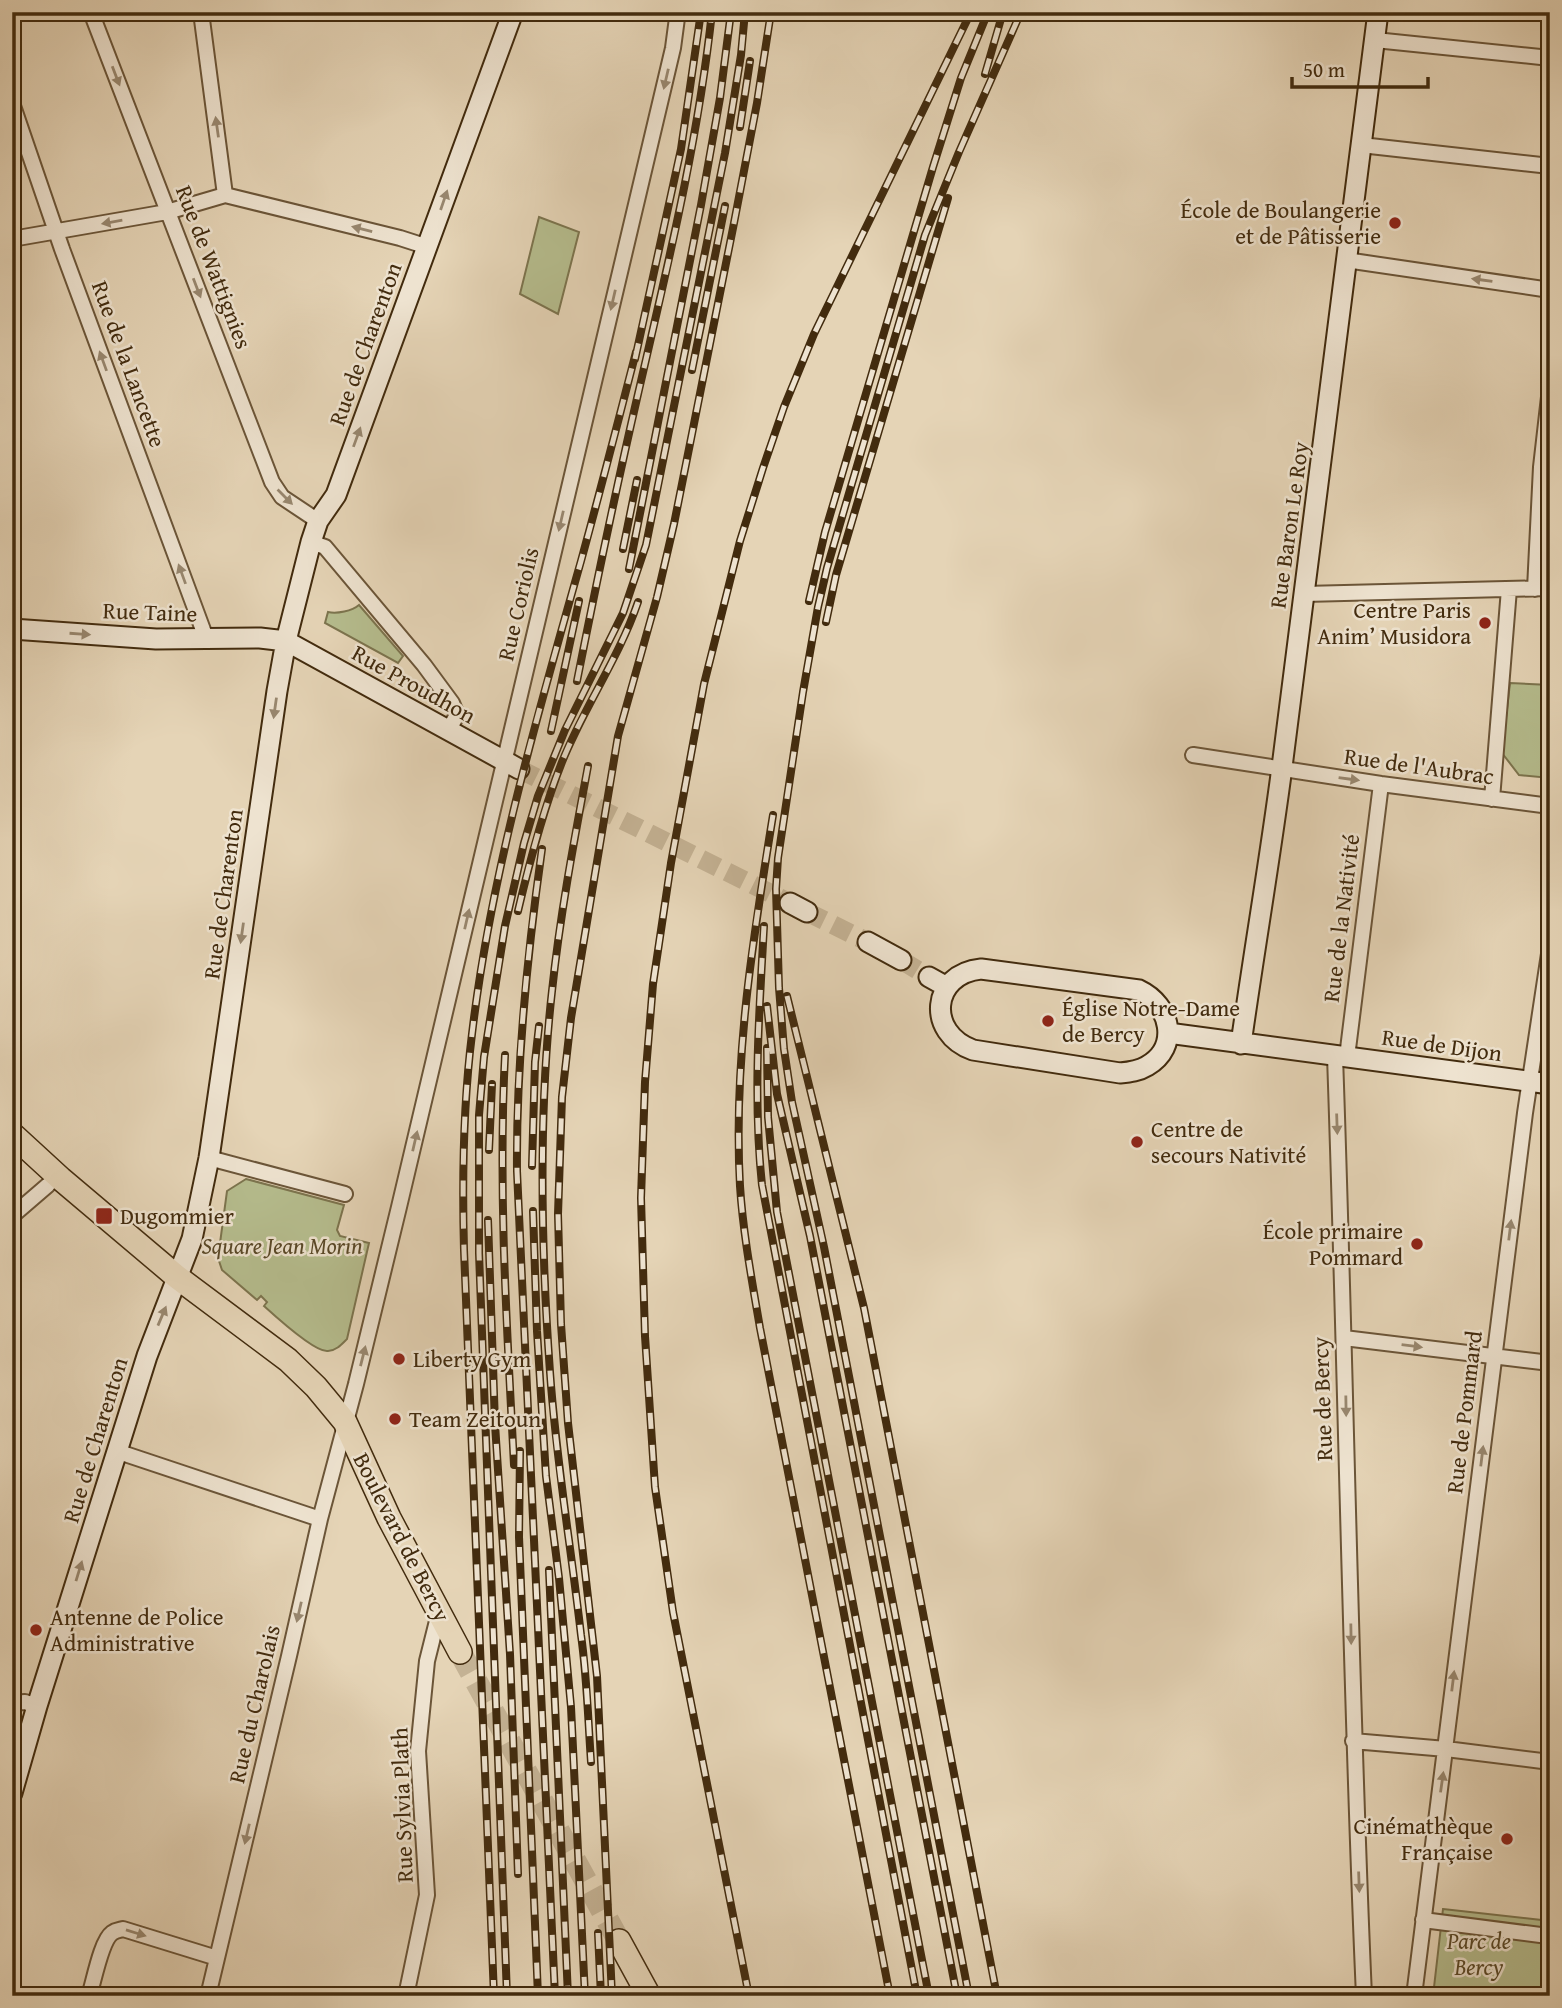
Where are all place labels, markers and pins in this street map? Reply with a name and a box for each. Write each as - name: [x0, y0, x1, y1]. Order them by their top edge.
- place label: École de Boulangerie et de Pâtisserie: [1181, 193, 1381, 252]
- marker: École de Boulangerie et de Pâtisserie: [1387, 215, 1403, 231]
- place label: Centre Paris Anim’ Musidora: [1317, 593, 1471, 652]
- marker: Centre Paris Anim’ Musidora: [1477, 615, 1493, 631]
- place label: Église Notre-Dame de Bercy: [1062, 991, 1240, 1050]
- marker: Église Notre-Dame de Bercy: [1040, 1013, 1056, 1029]
- place label: Centre de secours Nativité: [1151, 1112, 1306, 1171]
- marker: Centre de secours Nativité: [1129, 1134, 1145, 1150]
- place label: Dugommier: [120, 1199, 234, 1232]
- marker: Dugommier: [94, 1206, 114, 1226]
- place label: École primaire Pommard: [1263, 1214, 1404, 1273]
- marker: École primaire Pommard: [1409, 1236, 1425, 1252]
- place label: Liberty Gym: [413, 1342, 531, 1375]
- marker: Liberty Gym: [391, 1351, 407, 1367]
- place label: Team Zeitoun: [409, 1402, 541, 1435]
- marker: Team Zeitoun: [387, 1411, 403, 1427]
- place label: Antenne de Police Administrative: [50, 1600, 224, 1659]
- marker: Antenne de Police Administrative: [28, 1622, 44, 1638]
- place label: Cinémathèque Française: [1354, 1809, 1493, 1868]
- marker: Cinémathèque Française: [1499, 1831, 1515, 1847]

